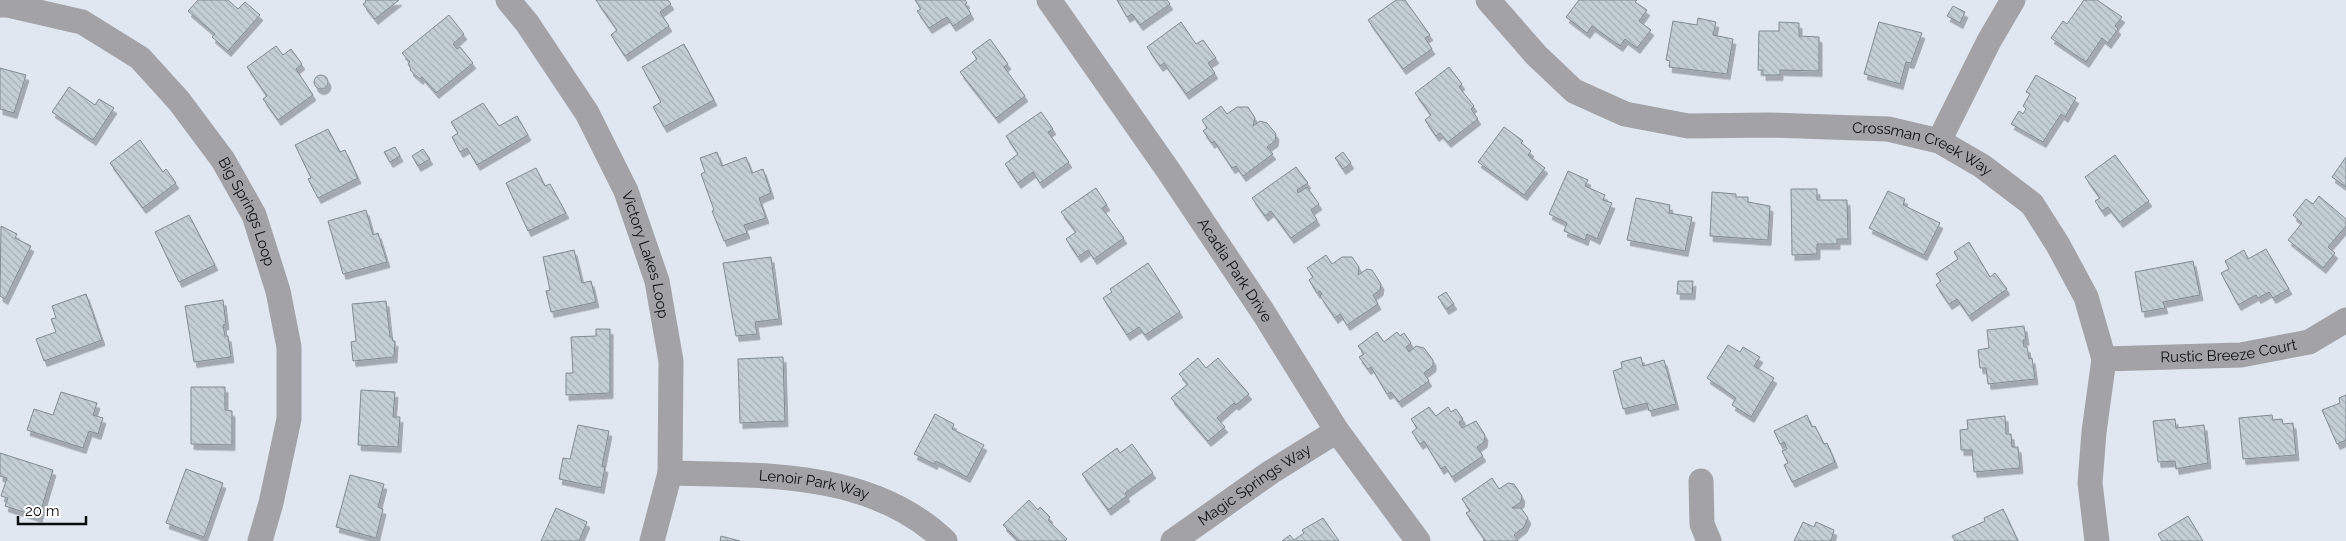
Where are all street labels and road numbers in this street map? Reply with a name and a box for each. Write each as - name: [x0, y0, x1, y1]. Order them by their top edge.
- street label: Crossman Creek Way: [1852, 119, 1996, 180]
- street label: Big Springs Loop: [214, 154, 279, 268]
- street label: Victory Lakes Loop: [618, 189, 672, 320]
- street label: Acadia Park Drive: [1194, 215, 1276, 326]
- street label: Rustic Breeze Court: [2160, 336, 2298, 366]
- street label: Magic Springs Way: [1195, 440, 1314, 529]
- street label: Lenoir Park Way: [758, 466, 872, 504]

